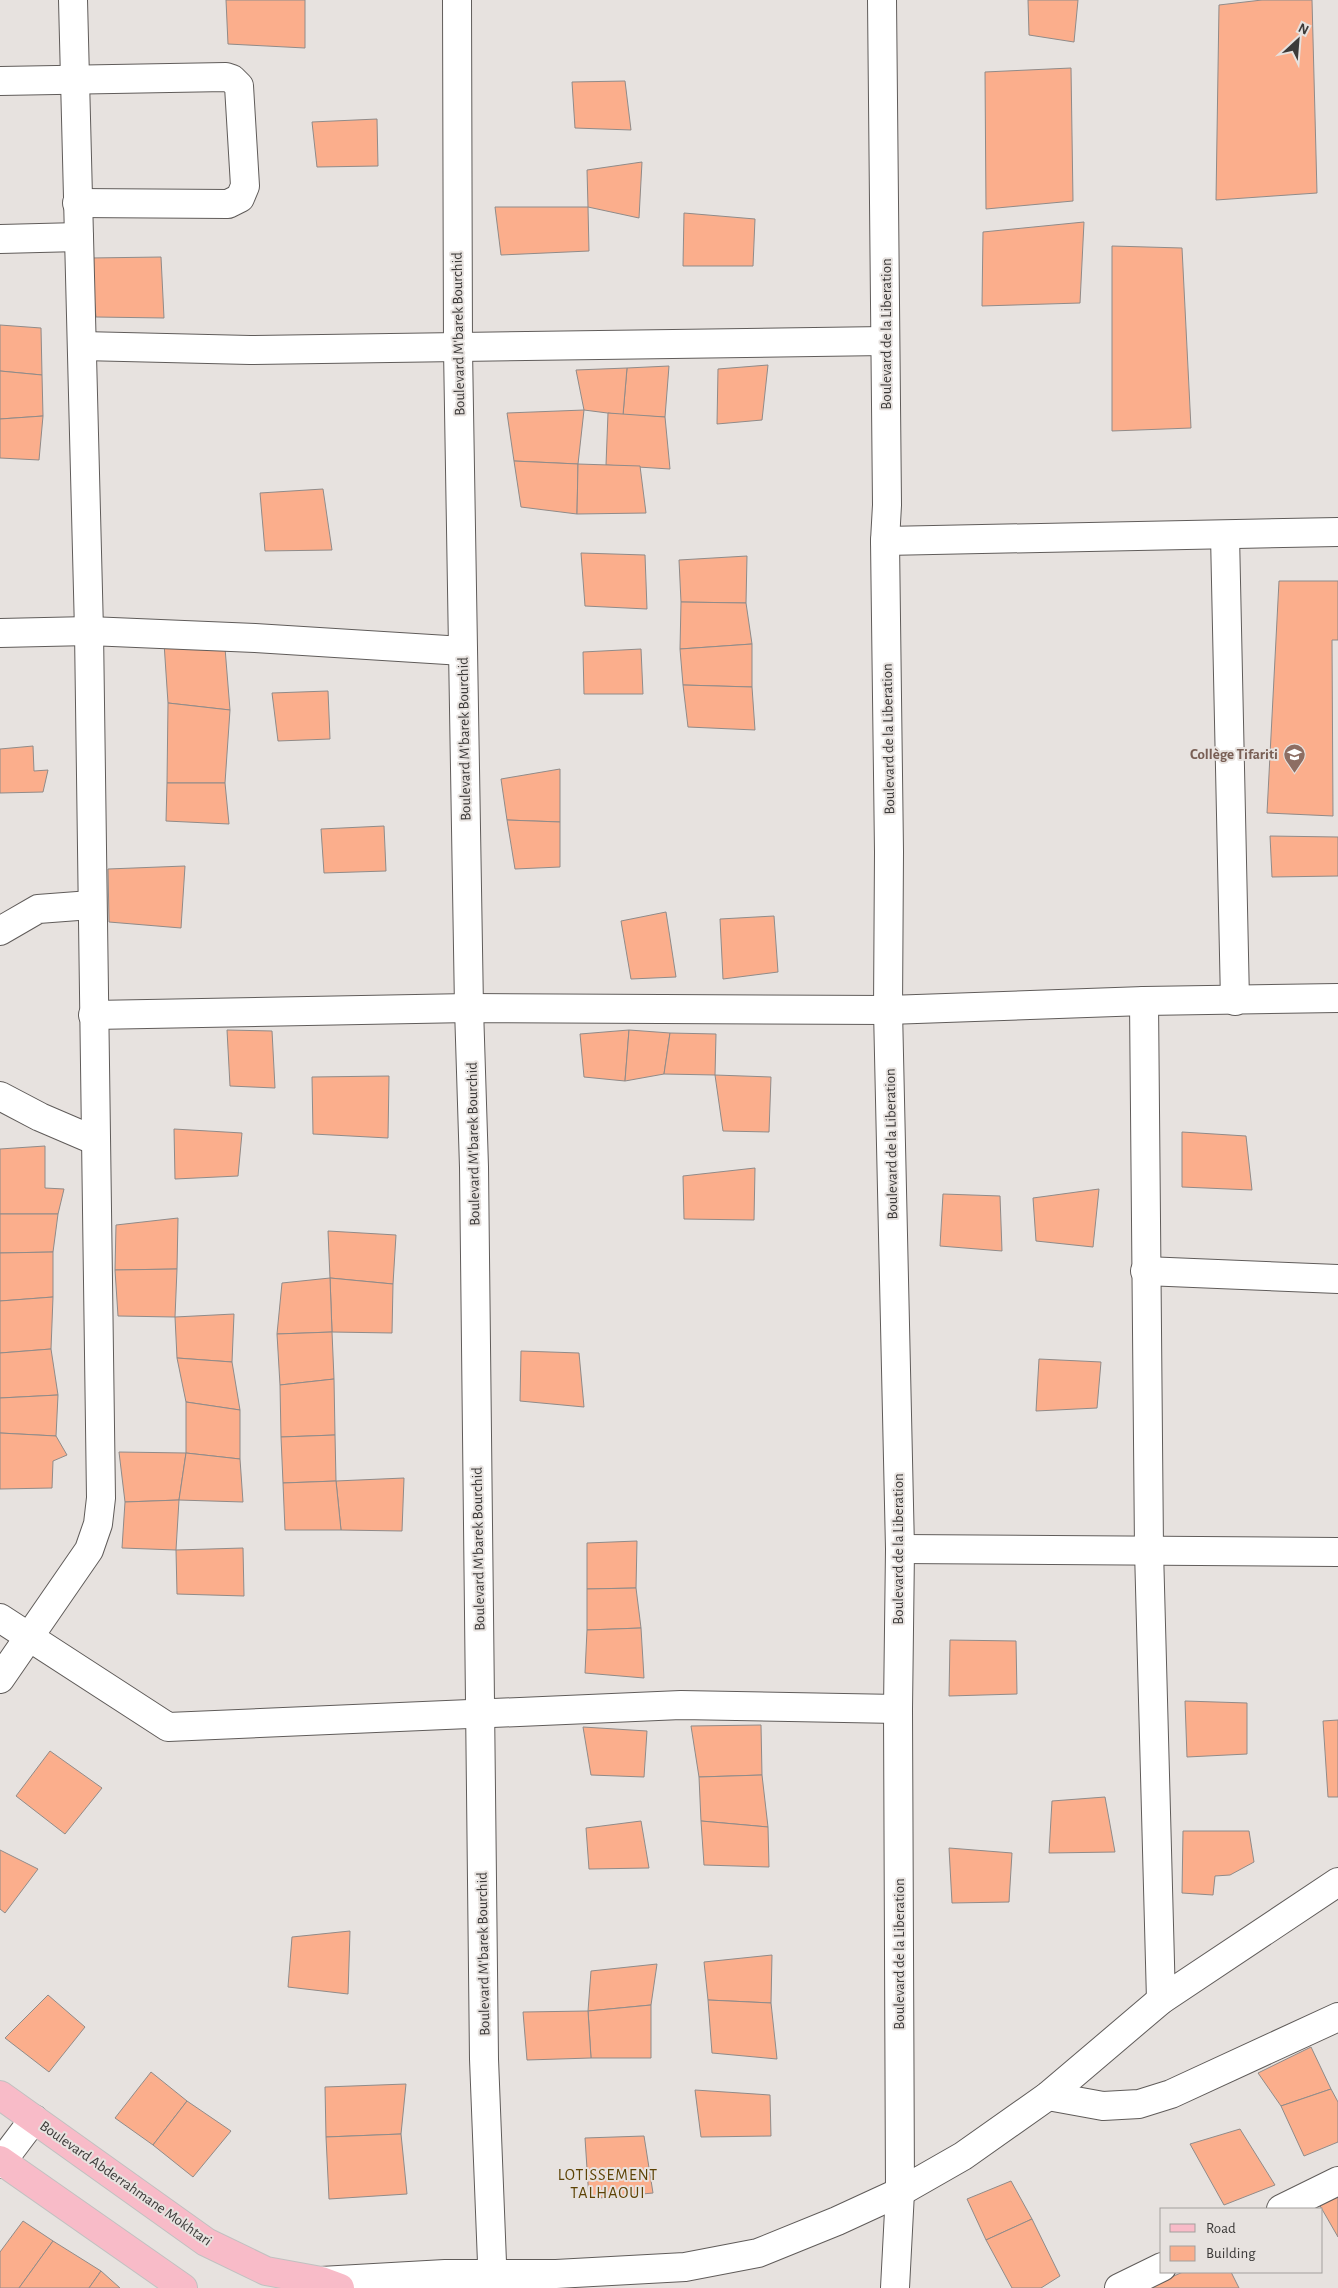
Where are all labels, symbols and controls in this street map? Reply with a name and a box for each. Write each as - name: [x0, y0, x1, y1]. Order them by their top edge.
- north arrow: [1273, 15, 1323, 65]
- text: N: [1296, 21, 1311, 38]
- street label: Boulevard M'barek Bourchid: [450, 252, 467, 416]
- street label: Boulevard de la Liberation: [879, 258, 894, 410]
- street label: Boulevard M'barek Bourchid: [456, 657, 473, 821]
- street label: Boulevard de la Liberation: [880, 663, 897, 815]
- school or university icon: Collège Tifariti: [1282, 742, 1306, 773]
- place label: Collège Tifariti: [1190, 747, 1278, 762]
- street label: Boulevard M'barek Bourchid: [465, 1062, 482, 1226]
- street label: Boulevard de la Liberation: [883, 1068, 900, 1220]
- street label: Boulevard M'barek Bourchid: [470, 1467, 487, 1631]
- street label: Boulevard de la Liberation: [891, 1473, 906, 1625]
- street label: Boulevard M'barek Bourchid: [475, 1872, 492, 2036]
- street label: Boulevard de la Liberation: [892, 1878, 907, 2030]
- street label: Boulevard Abderrahmane Mokhtari: [37, 2118, 214, 2249]
- district label: LOTISSEMENT TALHAOUI: [558, 2167, 658, 2201]
- legend: [1160, 2208, 1323, 2273]
- text: Road: [1206, 2221, 1236, 2236]
- text: Building: [1206, 2246, 1256, 2261]

